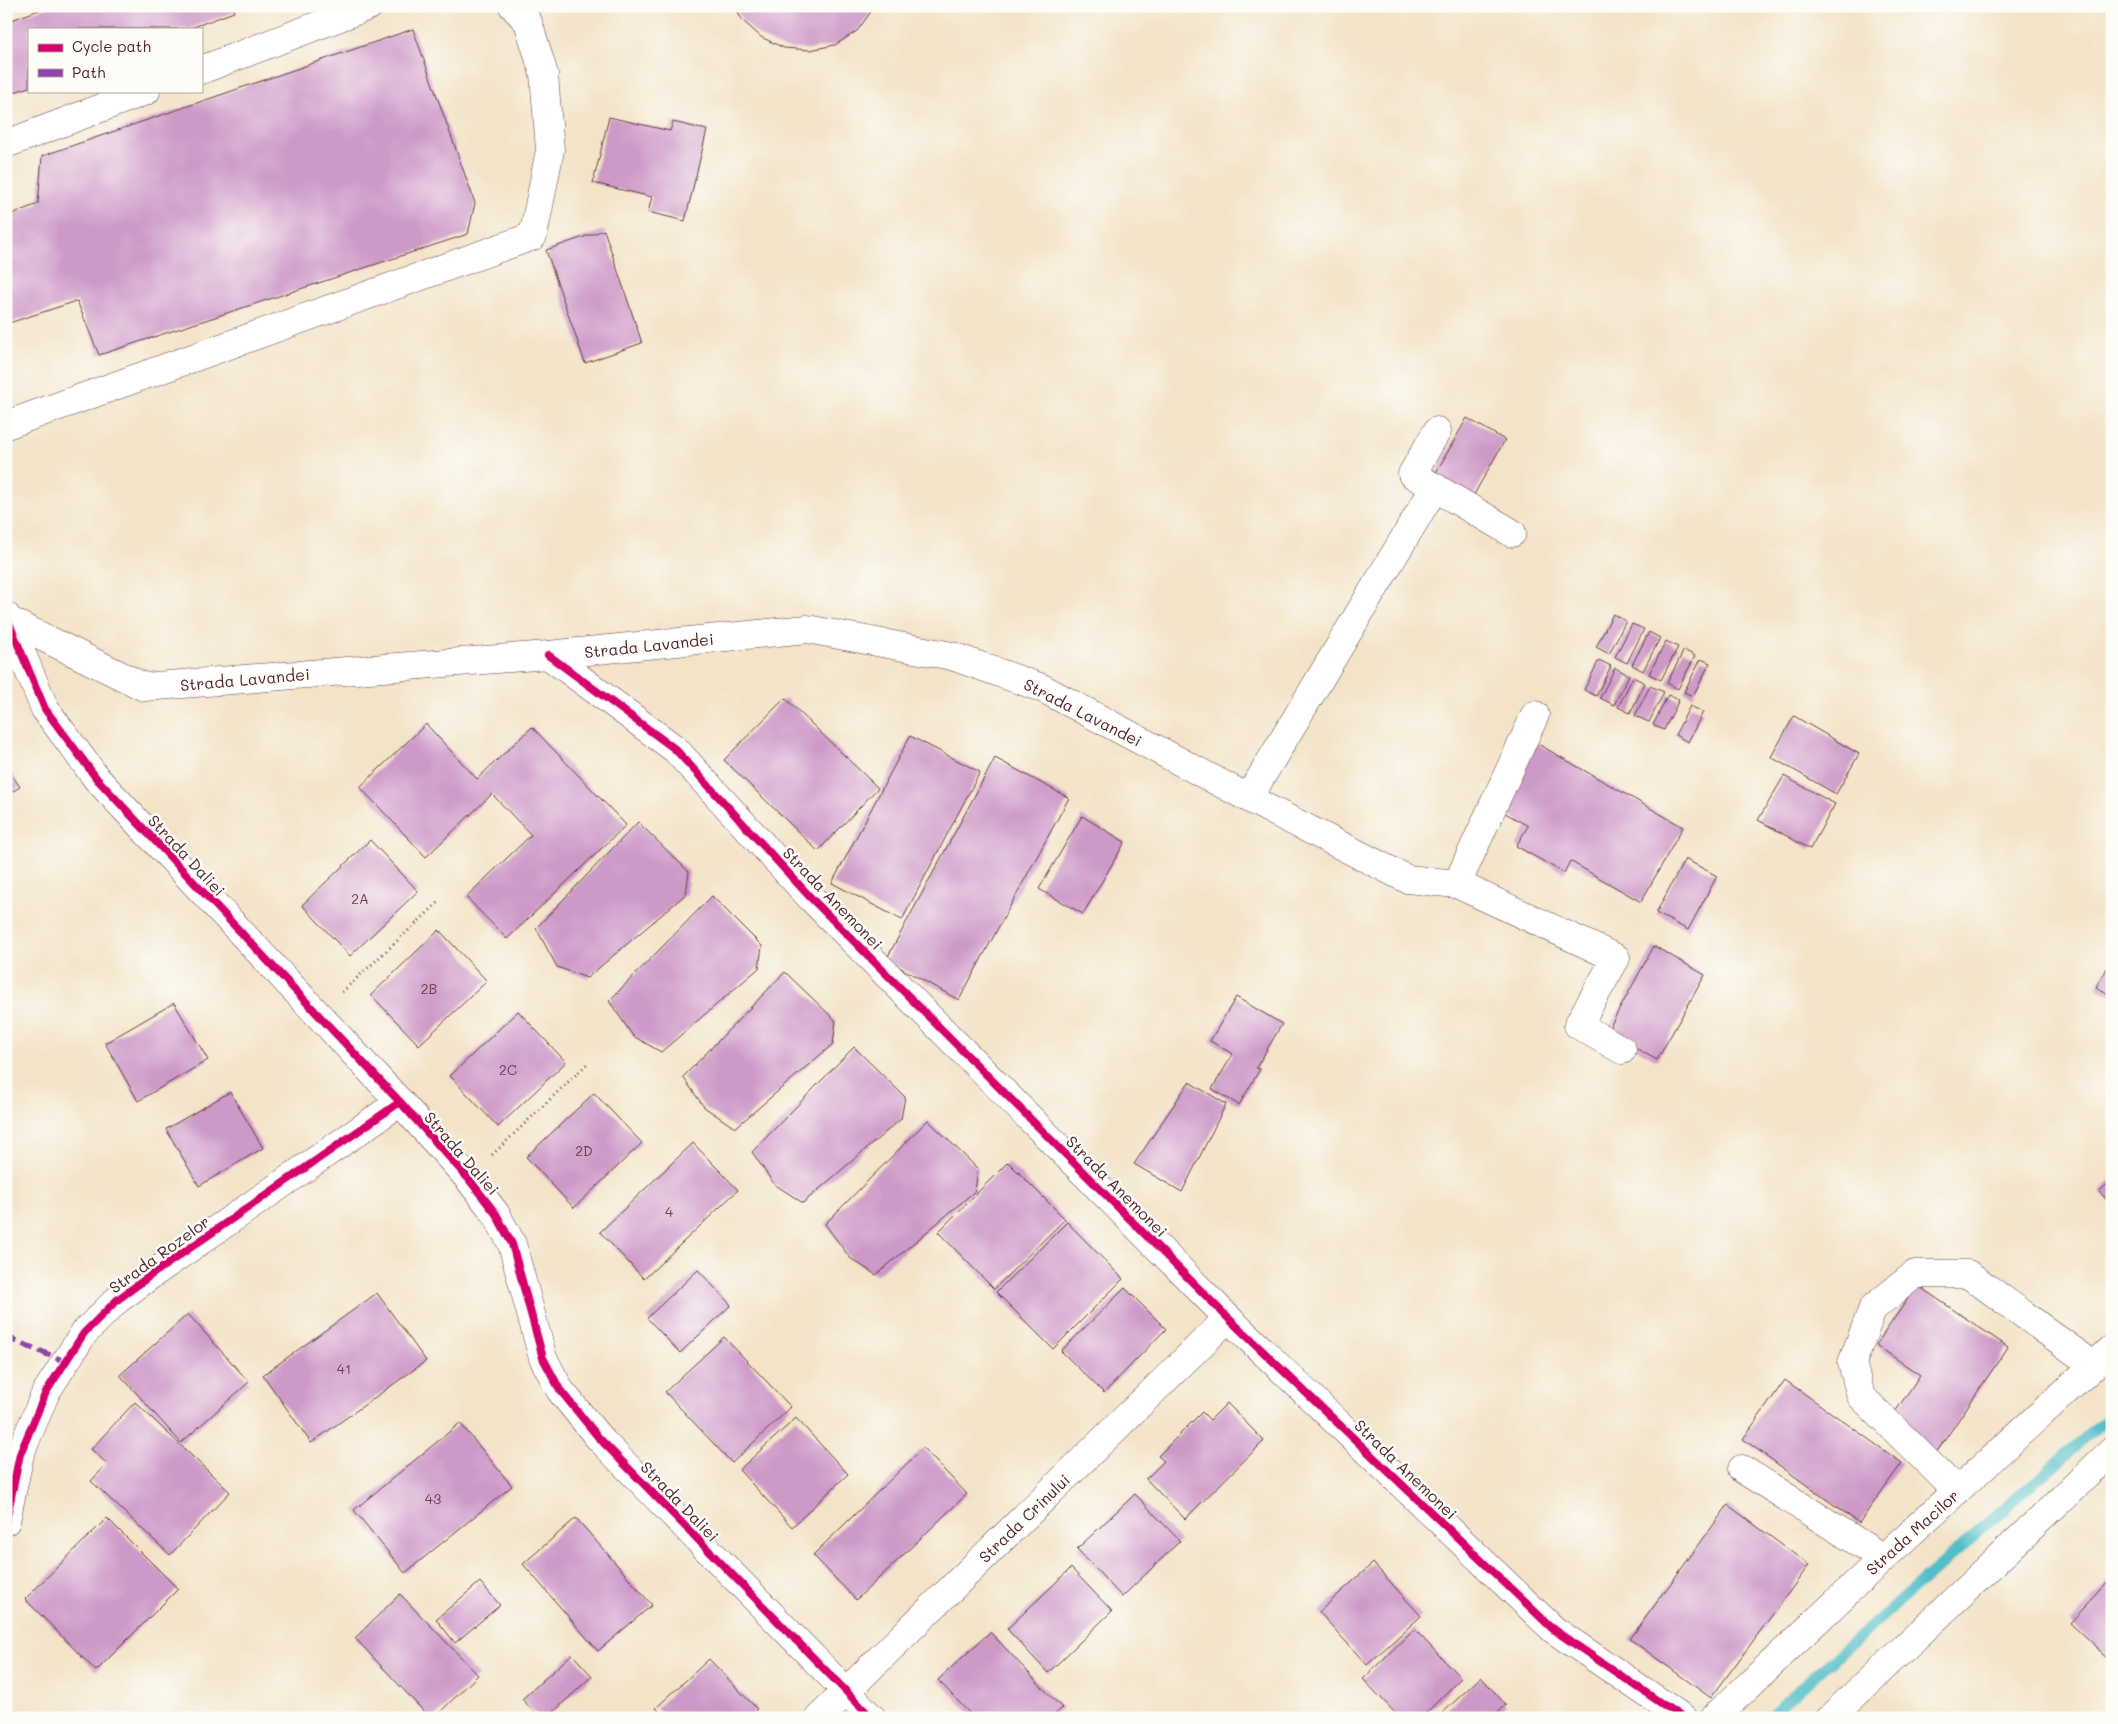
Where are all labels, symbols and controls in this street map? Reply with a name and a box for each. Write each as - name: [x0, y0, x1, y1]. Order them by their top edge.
- legend: [28, 28, 202, 92]
- text: Cycle path: [72, 36, 151, 56]
- text: Path: [72, 62, 106, 82]
- street label: Strada Lavandei: [583, 628, 715, 662]
- street label: Strada Lavandei: [179, 663, 311, 695]
- street label: Strada Lavandei: [1020, 673, 1146, 751]
- street label: Strada Daliei: [144, 810, 230, 900]
- street label: Strada Anemonei: [779, 842, 887, 954]
- house number: 2A: [351, 889, 369, 908]
- house number: 2B: [421, 979, 437, 998]
- house number: 2C: [499, 1060, 517, 1079]
- street label: Strada Daliei: [420, 1107, 504, 1199]
- street label: Strada Anemonei: [1062, 1131, 1172, 1241]
- house number: 2D: [575, 1141, 593, 1160]
- house number: 4: [665, 1202, 674, 1221]
- street label: Strada Rozelor: [105, 1210, 213, 1298]
- house number: 41: [337, 1359, 351, 1378]
- street label: Strada Anemonei: [1350, 1415, 1462, 1523]
- street label: Strada Daliei: [636, 1456, 724, 1546]
- street label: Strada Crinului: [974, 1469, 1074, 1567]
- street label: Strada Macilor: [1861, 1485, 1963, 1579]
- house number: 43: [425, 1489, 441, 1508]

